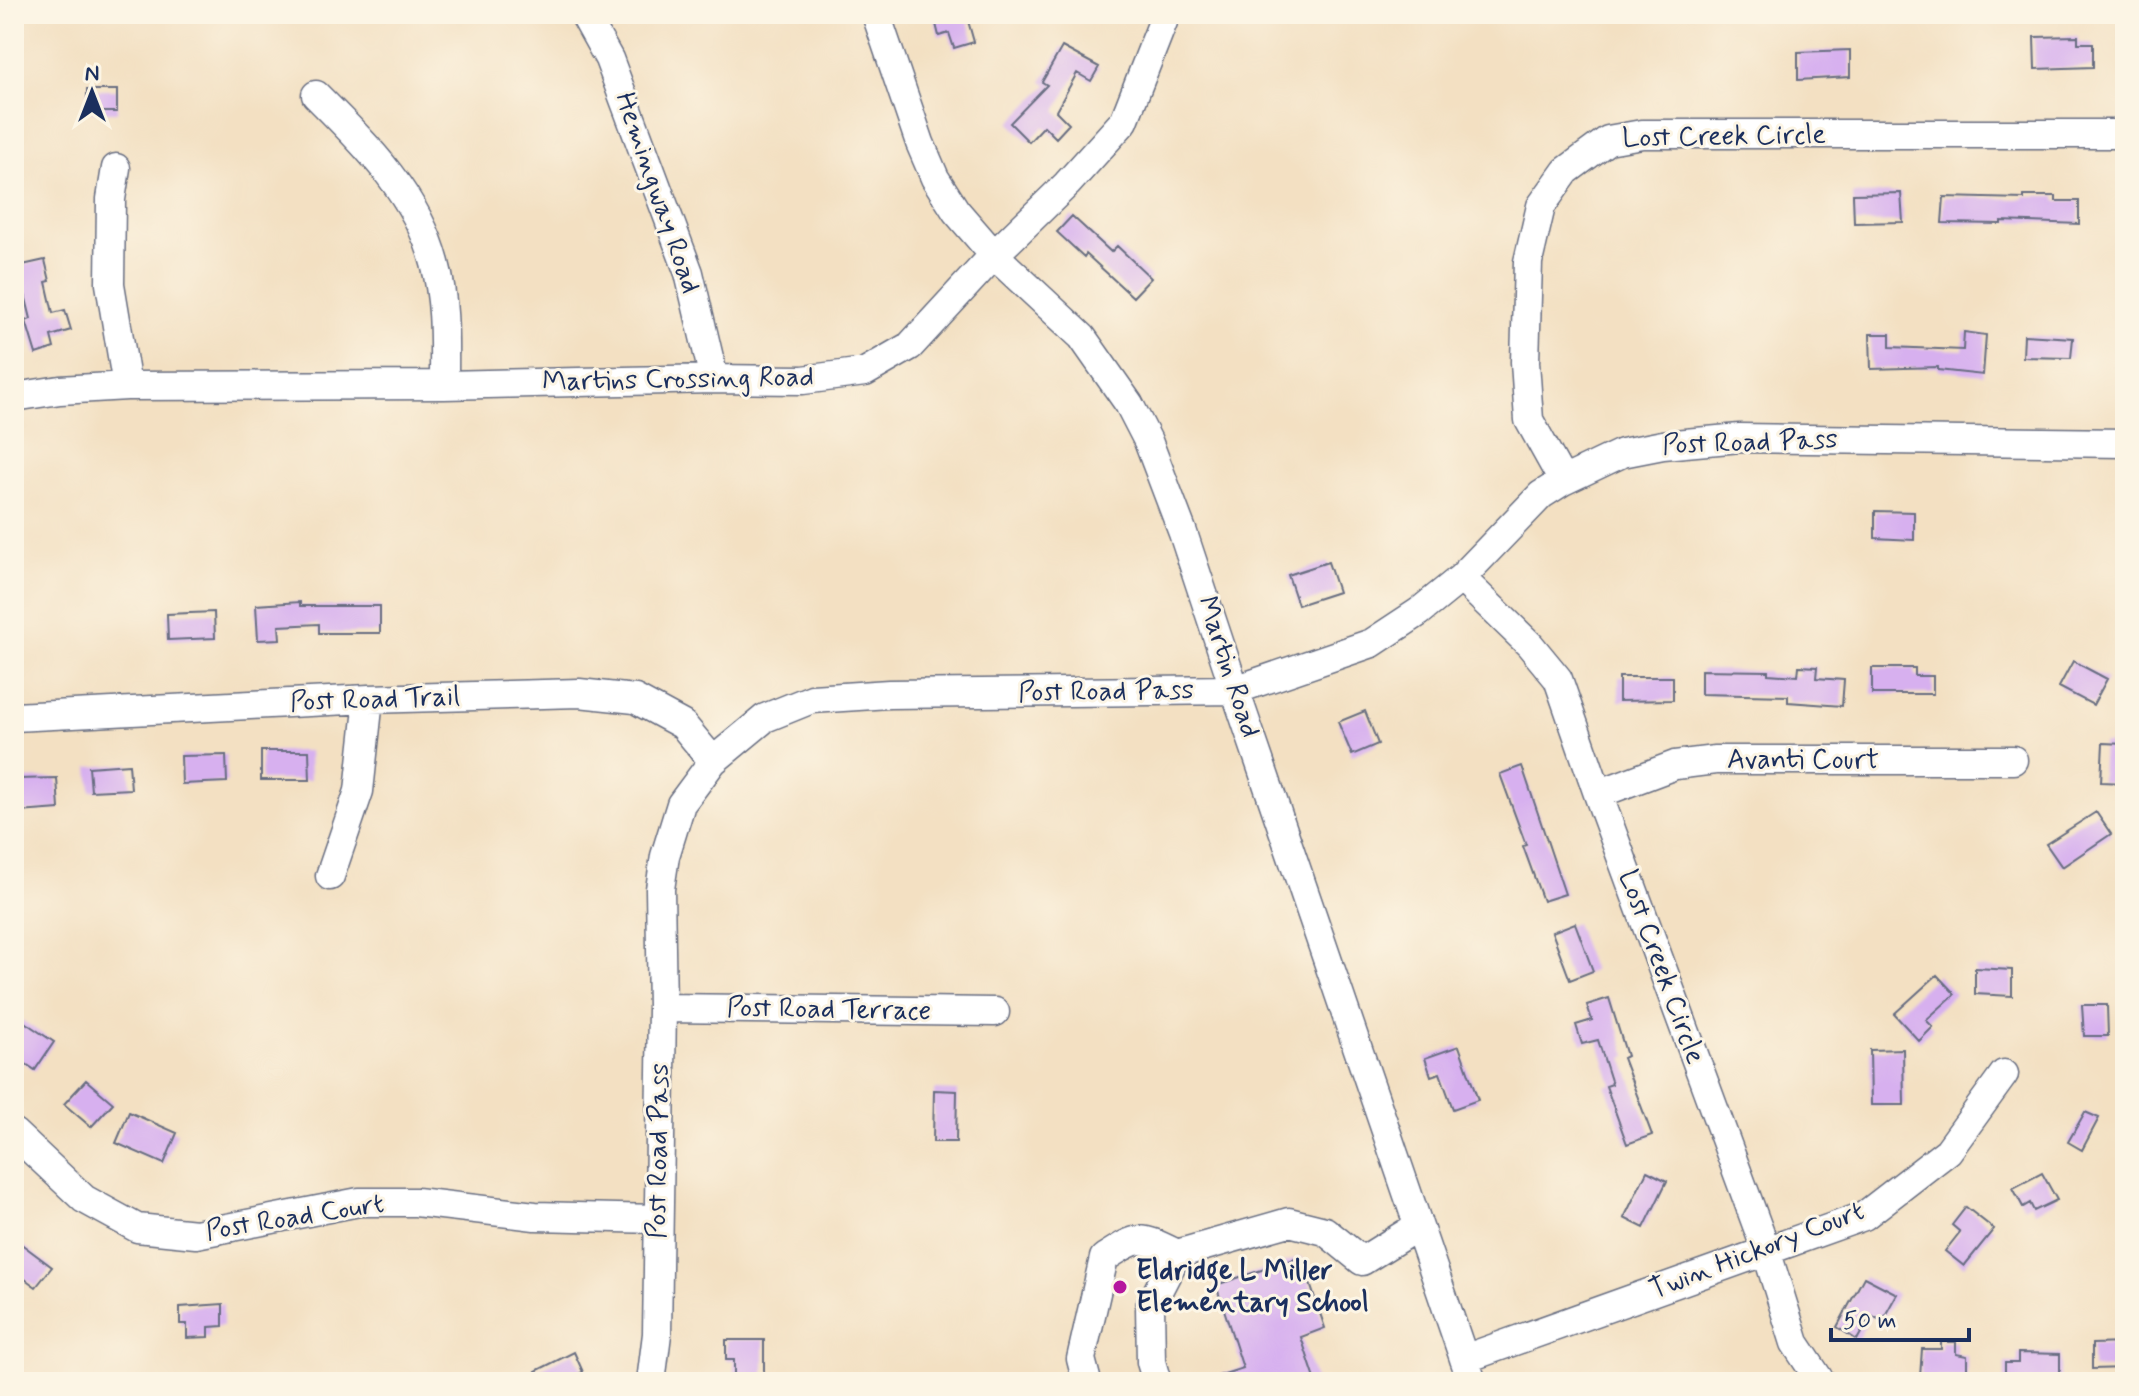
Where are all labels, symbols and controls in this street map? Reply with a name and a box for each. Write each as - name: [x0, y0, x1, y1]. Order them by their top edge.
- north arrow: [52, 52, 132, 132]
- text: N: [85, 60, 99, 88]
- street label: Hemingway Road: [605, 87, 709, 299]
- street label: Lost Creek Circle: [1622, 117, 1826, 157]
- street label: Martins Crossing Road: [542, 359, 814, 401]
- street label: Post Road Pass: [1662, 421, 1838, 465]
- street label: Martin Road: [1188, 591, 1268, 743]
- street label: Post Road Pass: [1018, 672, 1194, 712]
- street label: Post Road Trail: [289, 679, 461, 721]
- street label: Avanti Court: [1727, 742, 1879, 779]
- street label: Lost Creek Circle: [1609, 865, 1713, 1069]
- street label: Post Road Terrace: [726, 990, 932, 1030]
- street label: Post Road Pass: [639, 1063, 679, 1239]
- street label: Post Road Court: [203, 1186, 387, 1250]
- street label: Twin Hickory Court: [1644, 1193, 1870, 1309]
- place label: Eldridge L Miller Elementary School: [1136, 1253, 1369, 1322]
- marker: Eldridge L Miller Elementary School: [1111, 1278, 1129, 1296]
- scale bar: [1831, 1292, 1969, 1342]
- text: 50 m: [1843, 1306, 1897, 1337]

